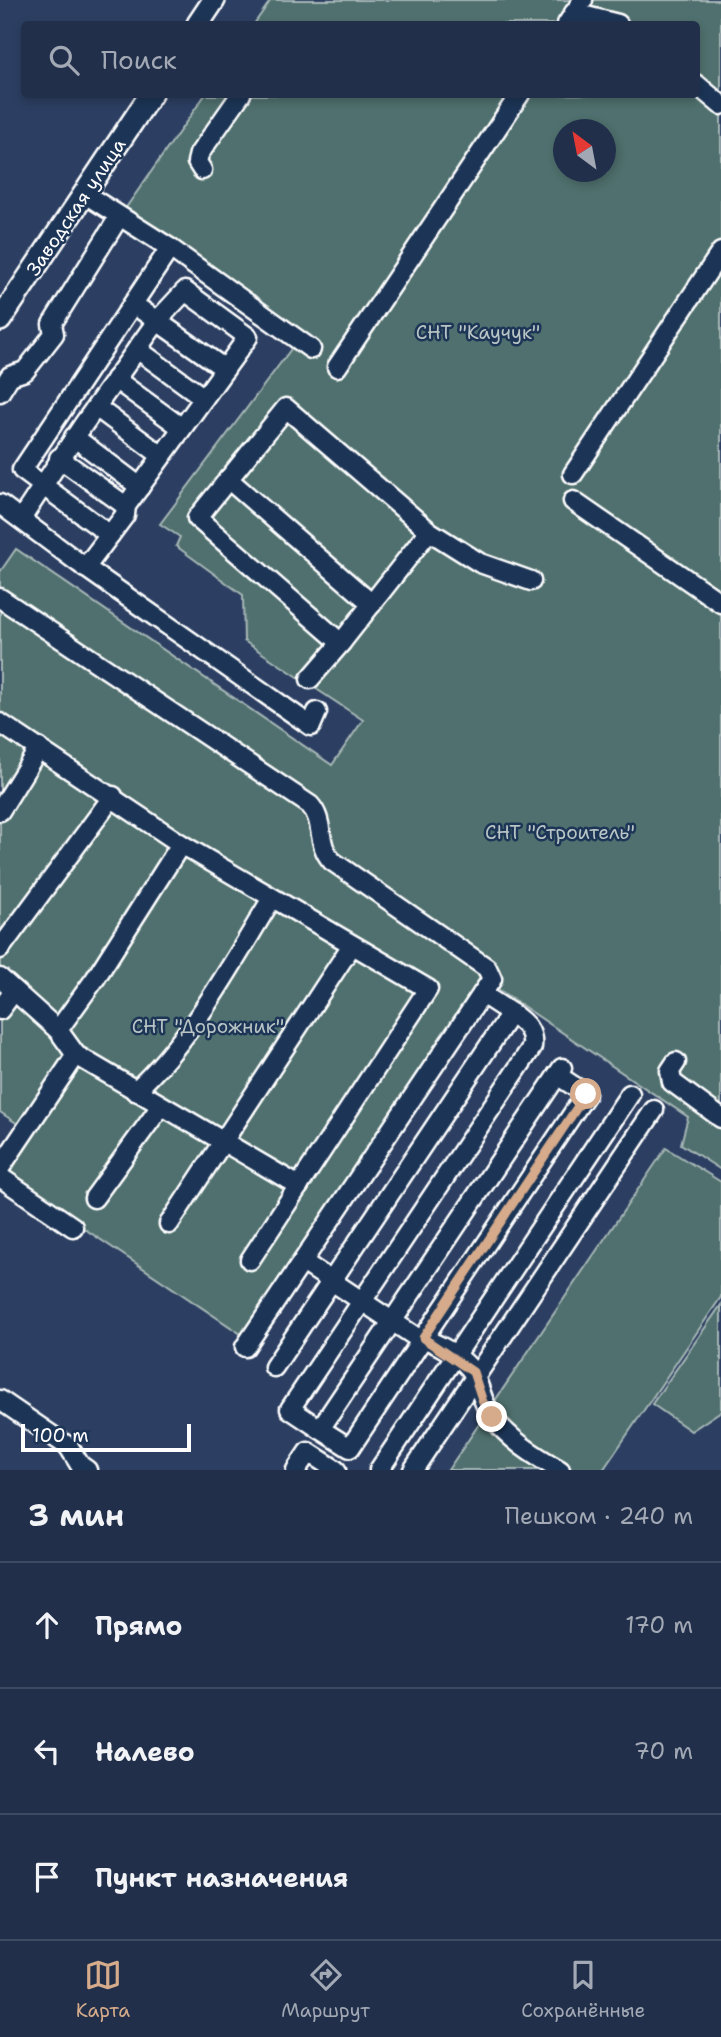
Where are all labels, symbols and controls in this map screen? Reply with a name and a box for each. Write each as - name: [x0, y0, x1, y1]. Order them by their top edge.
- search box: [21, 21, 700, 98]
- icon: search: [45, 41, 83, 79]
- text: Поиск: [101, 42, 177, 77]
- north arrow: [553, 119, 616, 182]
- street label: Заводская улица: [21, 133, 131, 281]
- park label: СНТ "Каучук": [416, 320, 540, 345]
- park label: СНТ "Строитель": [485, 820, 635, 845]
- park label: СНТ "Дорожник": [132, 1014, 284, 1039]
- route start: [570, 1078, 601, 1109]
- route end: [476, 1401, 507, 1432]
- scale bar: [21, 1421, 191, 1453]
- text: 100 m: [32, 1423, 89, 1448]
- text: 3 мин: [28, 1495, 124, 1536]
- text: Пешком · 240 m: [505, 1501, 693, 1531]
- icon: ahead: [28, 1606, 66, 1644]
- text: Прямо: [95, 1608, 183, 1643]
- text: 170 m: [625, 1610, 693, 1640]
- icon: left: [28, 1732, 66, 1770]
- text: Налево: [95, 1734, 195, 1769]
- text: 70 m: [634, 1736, 693, 1766]
- icon: arrive: [28, 1858, 66, 1896]
- text: Пункт назначения: [95, 1860, 348, 1895]
- tab: Карта: [76, 1956, 130, 2023]
- tab: Маршрут: [281, 1956, 370, 2023]
- tab: Сохранённые: [521, 1956, 645, 2023]

